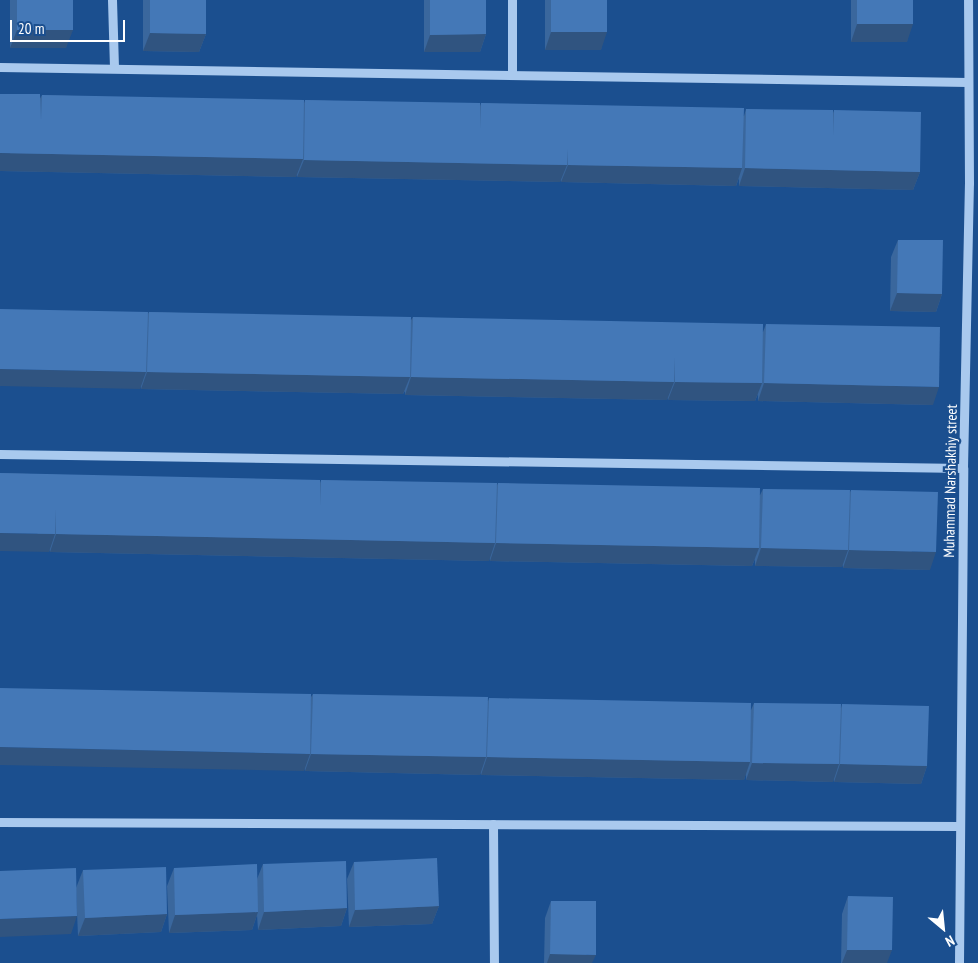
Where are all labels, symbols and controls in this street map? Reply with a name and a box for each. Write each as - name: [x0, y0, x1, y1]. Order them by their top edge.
- scale bar: [12, 10, 128, 42]
- text: 20 m: [18, 19, 44, 38]
- street label: Muhammad Narshakhiy street: [940, 404, 960, 558]
- north arrow: [918, 903, 968, 953]
- text: N: [942, 932, 958, 951]

